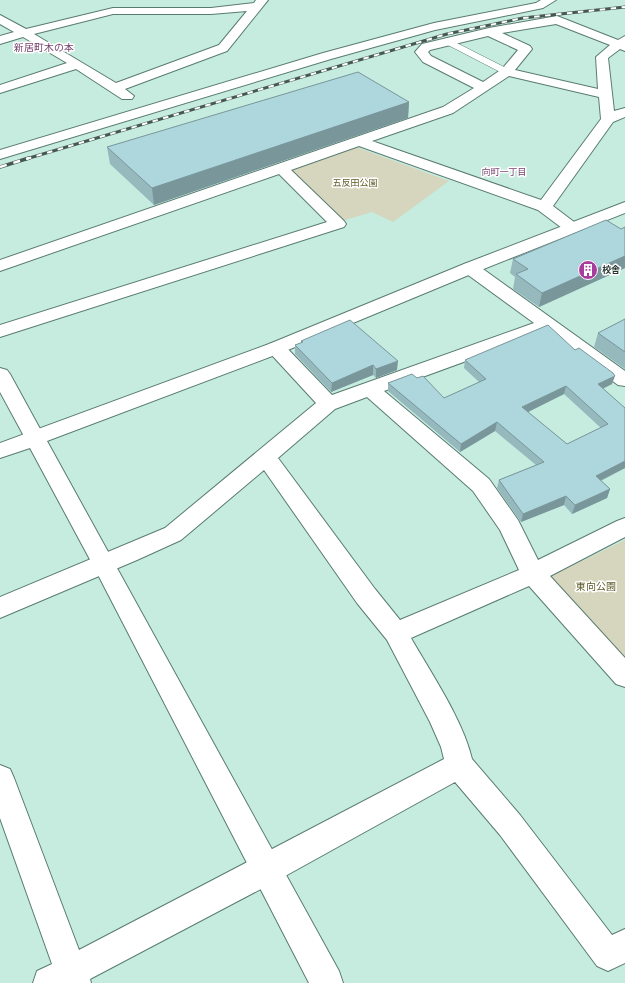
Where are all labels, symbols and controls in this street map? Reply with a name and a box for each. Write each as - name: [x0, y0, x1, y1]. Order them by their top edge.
- district label: 新居町木の本: [14, 42, 74, 53]
- district label: 向町一丁目: [481, 167, 527, 177]
- park label: 五反田公園: [332, 178, 378, 188]
- building icon: 校舎: [577, 259, 599, 281]
- place label: 校舎: [602, 265, 620, 275]
- park label: 東向公園: [576, 581, 616, 592]

